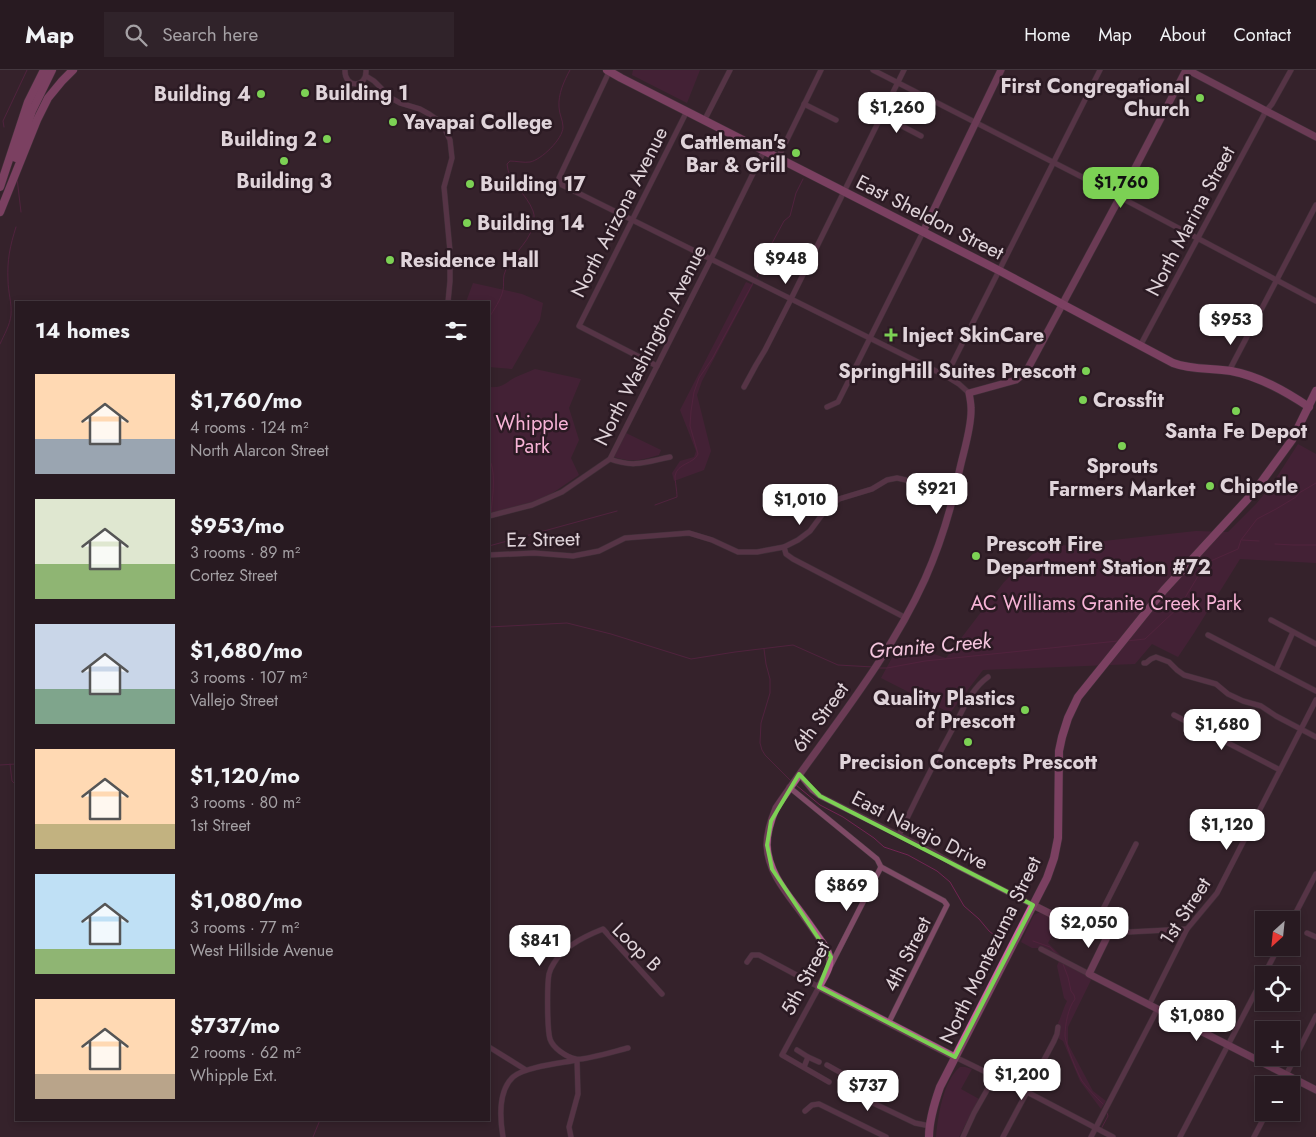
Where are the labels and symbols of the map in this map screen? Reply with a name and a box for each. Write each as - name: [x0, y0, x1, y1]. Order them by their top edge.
- place label: First Congregational Church: [1000, 72, 1190, 124]
- place label: Building 1: [315, 79, 408, 108]
- place label: Building 4: [154, 80, 251, 109]
- marker: Building 1: [299, 87, 311, 99]
- marker: Building 4: [255, 88, 267, 100]
- pin: $1,260: [856, 92, 938, 134]
- marker: First Congregational Church: [1194, 92, 1206, 104]
- place label: Yavapai College: [402, 108, 553, 137]
- marker: Yavapai College: [387, 116, 399, 128]
- street label: North Arizona Avenue: [564, 122, 675, 303]
- place label: Building 2: [221, 125, 317, 154]
- place label: Cattleman's Bar & Grill: [680, 128, 786, 180]
- marker: Building 2: [321, 133, 333, 145]
- street label: North Marina Street: [1139, 141, 1242, 301]
- marker: Cattleman's Bar & Grill: [790, 147, 802, 159]
- marker: Building 3: [278, 155, 290, 167]
- pin: $1,760: [1080, 166, 1162, 209]
- place label: Building 3: [236, 167, 332, 196]
- street label: East Sheldon Street: [851, 168, 1009, 267]
- place label: Building 17: [480, 170, 586, 199]
- marker: Building 17: [464, 178, 476, 190]
- place label: Building 14: [477, 209, 584, 238]
- marker: Building 14: [461, 217, 473, 229]
- street label: North Washington Avenue: [587, 240, 714, 451]
- pin: $948: [756, 242, 816, 285]
- place label: Residence Hall: [400, 246, 539, 275]
- marker: Residence Hall: [384, 254, 396, 266]
- pin: $953: [1201, 304, 1261, 346]
- place label: Inject SkinCare: [902, 321, 1044, 350]
- marker: Inject SkinCare: [884, 328, 898, 342]
- place label: SpringHill Suites Prescott: [838, 357, 1077, 386]
- marker: SpringHill Suites Prescott: [1080, 365, 1092, 377]
- place label: Crossfit: [1093, 386, 1164, 415]
- marker: Crossfit: [1077, 394, 1089, 406]
- marker: Santa Fe Depot: [1230, 405, 1242, 417]
- park label: Whipple Park: [495, 409, 569, 461]
- place label: Santa Fe Depot: [1165, 417, 1308, 446]
- marker: Sprouts Farmers Market: [1116, 440, 1128, 452]
- place label: Sprouts Farmers Market: [1049, 452, 1196, 504]
- pin: $921: [907, 472, 967, 515]
- place label: Chipotle: [1220, 472, 1298, 501]
- marker: Chipotle: [1204, 480, 1216, 492]
- pin: $1,010: [759, 484, 841, 526]
- street label: Ez Street: [506, 524, 580, 555]
- place label: Prescott Fire Department Station #72: [986, 530, 1211, 582]
- marker: Prescott Fire Department Station #72: [970, 550, 982, 562]
- park label: AC Williams Granite Creek Park: [970, 589, 1242, 618]
- water label: Granite Creek: [868, 626, 993, 666]
- street label: 6th Street: [785, 676, 856, 758]
- place label: Quality Plastics of Prescott: [873, 684, 1016, 736]
- marker: Quality Plastics of Prescott: [1019, 704, 1031, 716]
- pin: $1,680: [1181, 708, 1263, 751]
- marker: Precision Concepts Prescott: [962, 736, 974, 748]
- place label: Precision Concepts Prescott: [839, 748, 1098, 777]
- street label: East Navajo Drive: [847, 784, 993, 877]
- pin: $1,120: [1186, 808, 1268, 851]
- street label: North Montezuma Street: [932, 851, 1049, 1049]
- pin: $869: [817, 870, 877, 912]
- street label: 1st Street: [1153, 872, 1218, 951]
- pin: $2,050: [1048, 906, 1130, 949]
- north arrow: [1255, 911, 1300, 956]
- street label: 4th Street: [876, 912, 939, 997]
- street label: Loop B: [605, 916, 668, 979]
- pin: $841: [510, 924, 570, 967]
- street label: 5th Street: [774, 936, 837, 1020]
- pin: $1,080: [1156, 1000, 1238, 1042]
- pin: $1,200: [981, 1058, 1063, 1101]
- pin: $737: [838, 1070, 898, 1112]

